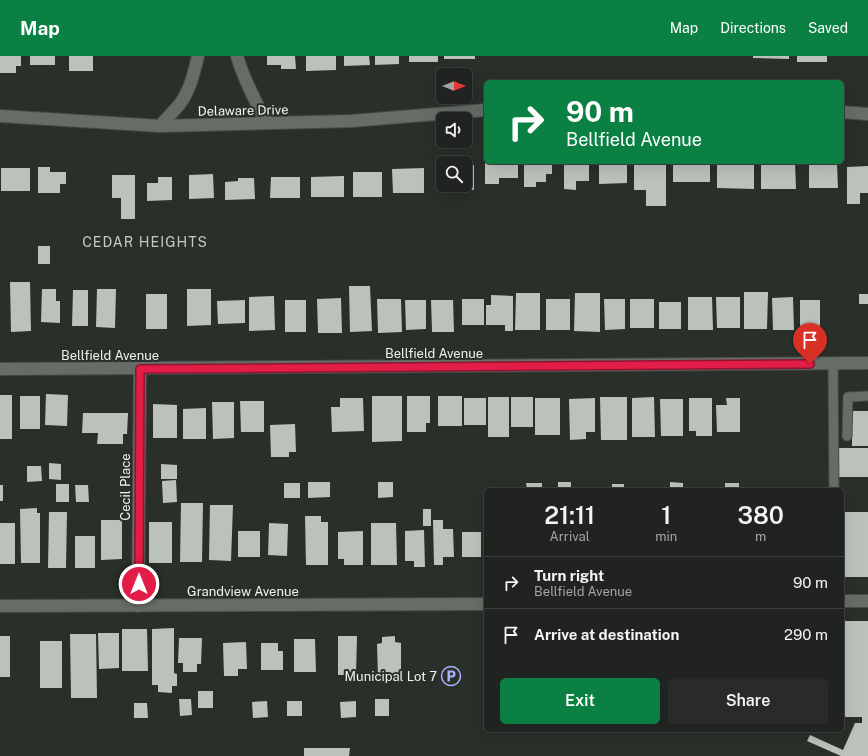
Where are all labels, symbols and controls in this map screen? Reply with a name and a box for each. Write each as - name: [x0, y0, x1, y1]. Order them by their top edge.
- text: Map: [20, 17, 60, 39]
- text: Map: [670, 20, 698, 36]
- text: Directions: [720, 20, 786, 36]
- text: Saved: [808, 20, 848, 36]
- north arrow: [436, 68, 472, 104]
- map controls: [436, 68, 472, 192]
- text: 90 m: [566, 95, 634, 128]
- icon: right: [500, 96, 552, 148]
- street label: Delaware Drive: [197, 102, 289, 119]
- button: sound: [436, 112, 472, 148]
- text: Bellfield Avenue: [566, 129, 702, 150]
- button: search: [436, 156, 472, 192]
- district label: CEDAR HEIGHTS: [82, 234, 208, 250]
- pin: [793, 323, 827, 364]
- icon: arrive: [799, 329, 821, 351]
- street label: Bellfield Avenue: [385, 346, 483, 361]
- street label: Bellfield Avenue: [61, 348, 159, 363]
- street label: Cecil Place: [118, 453, 133, 521]
- text: 21:11: [544, 501, 595, 529]
- text: 1: [661, 501, 671, 529]
- text: 380: [737, 501, 784, 529]
- text: Arrival: [550, 529, 590, 544]
- text: min: [655, 529, 677, 544]
- text: m: [755, 529, 766, 544]
- position arrow: [118, 563, 160, 605]
- text: Turn right: [534, 567, 604, 584]
- icon: right: [500, 572, 522, 594]
- text: 90 m: [793, 574, 828, 591]
- street label: Grandview Avenue: [187, 584, 299, 599]
- text: Bellfield Avenue: [534, 584, 632, 599]
- icon: arrive: [500, 624, 522, 646]
- text: Arrive at destination: [534, 626, 679, 643]
- text: 290 m: [784, 626, 828, 643]
- parking icon: Municipal Lot 7: [440, 665, 462, 687]
- place label: Municipal Lot 7: [345, 669, 437, 684]
- button: Exit: [500, 678, 660, 724]
- button: Share: [668, 678, 828, 724]

